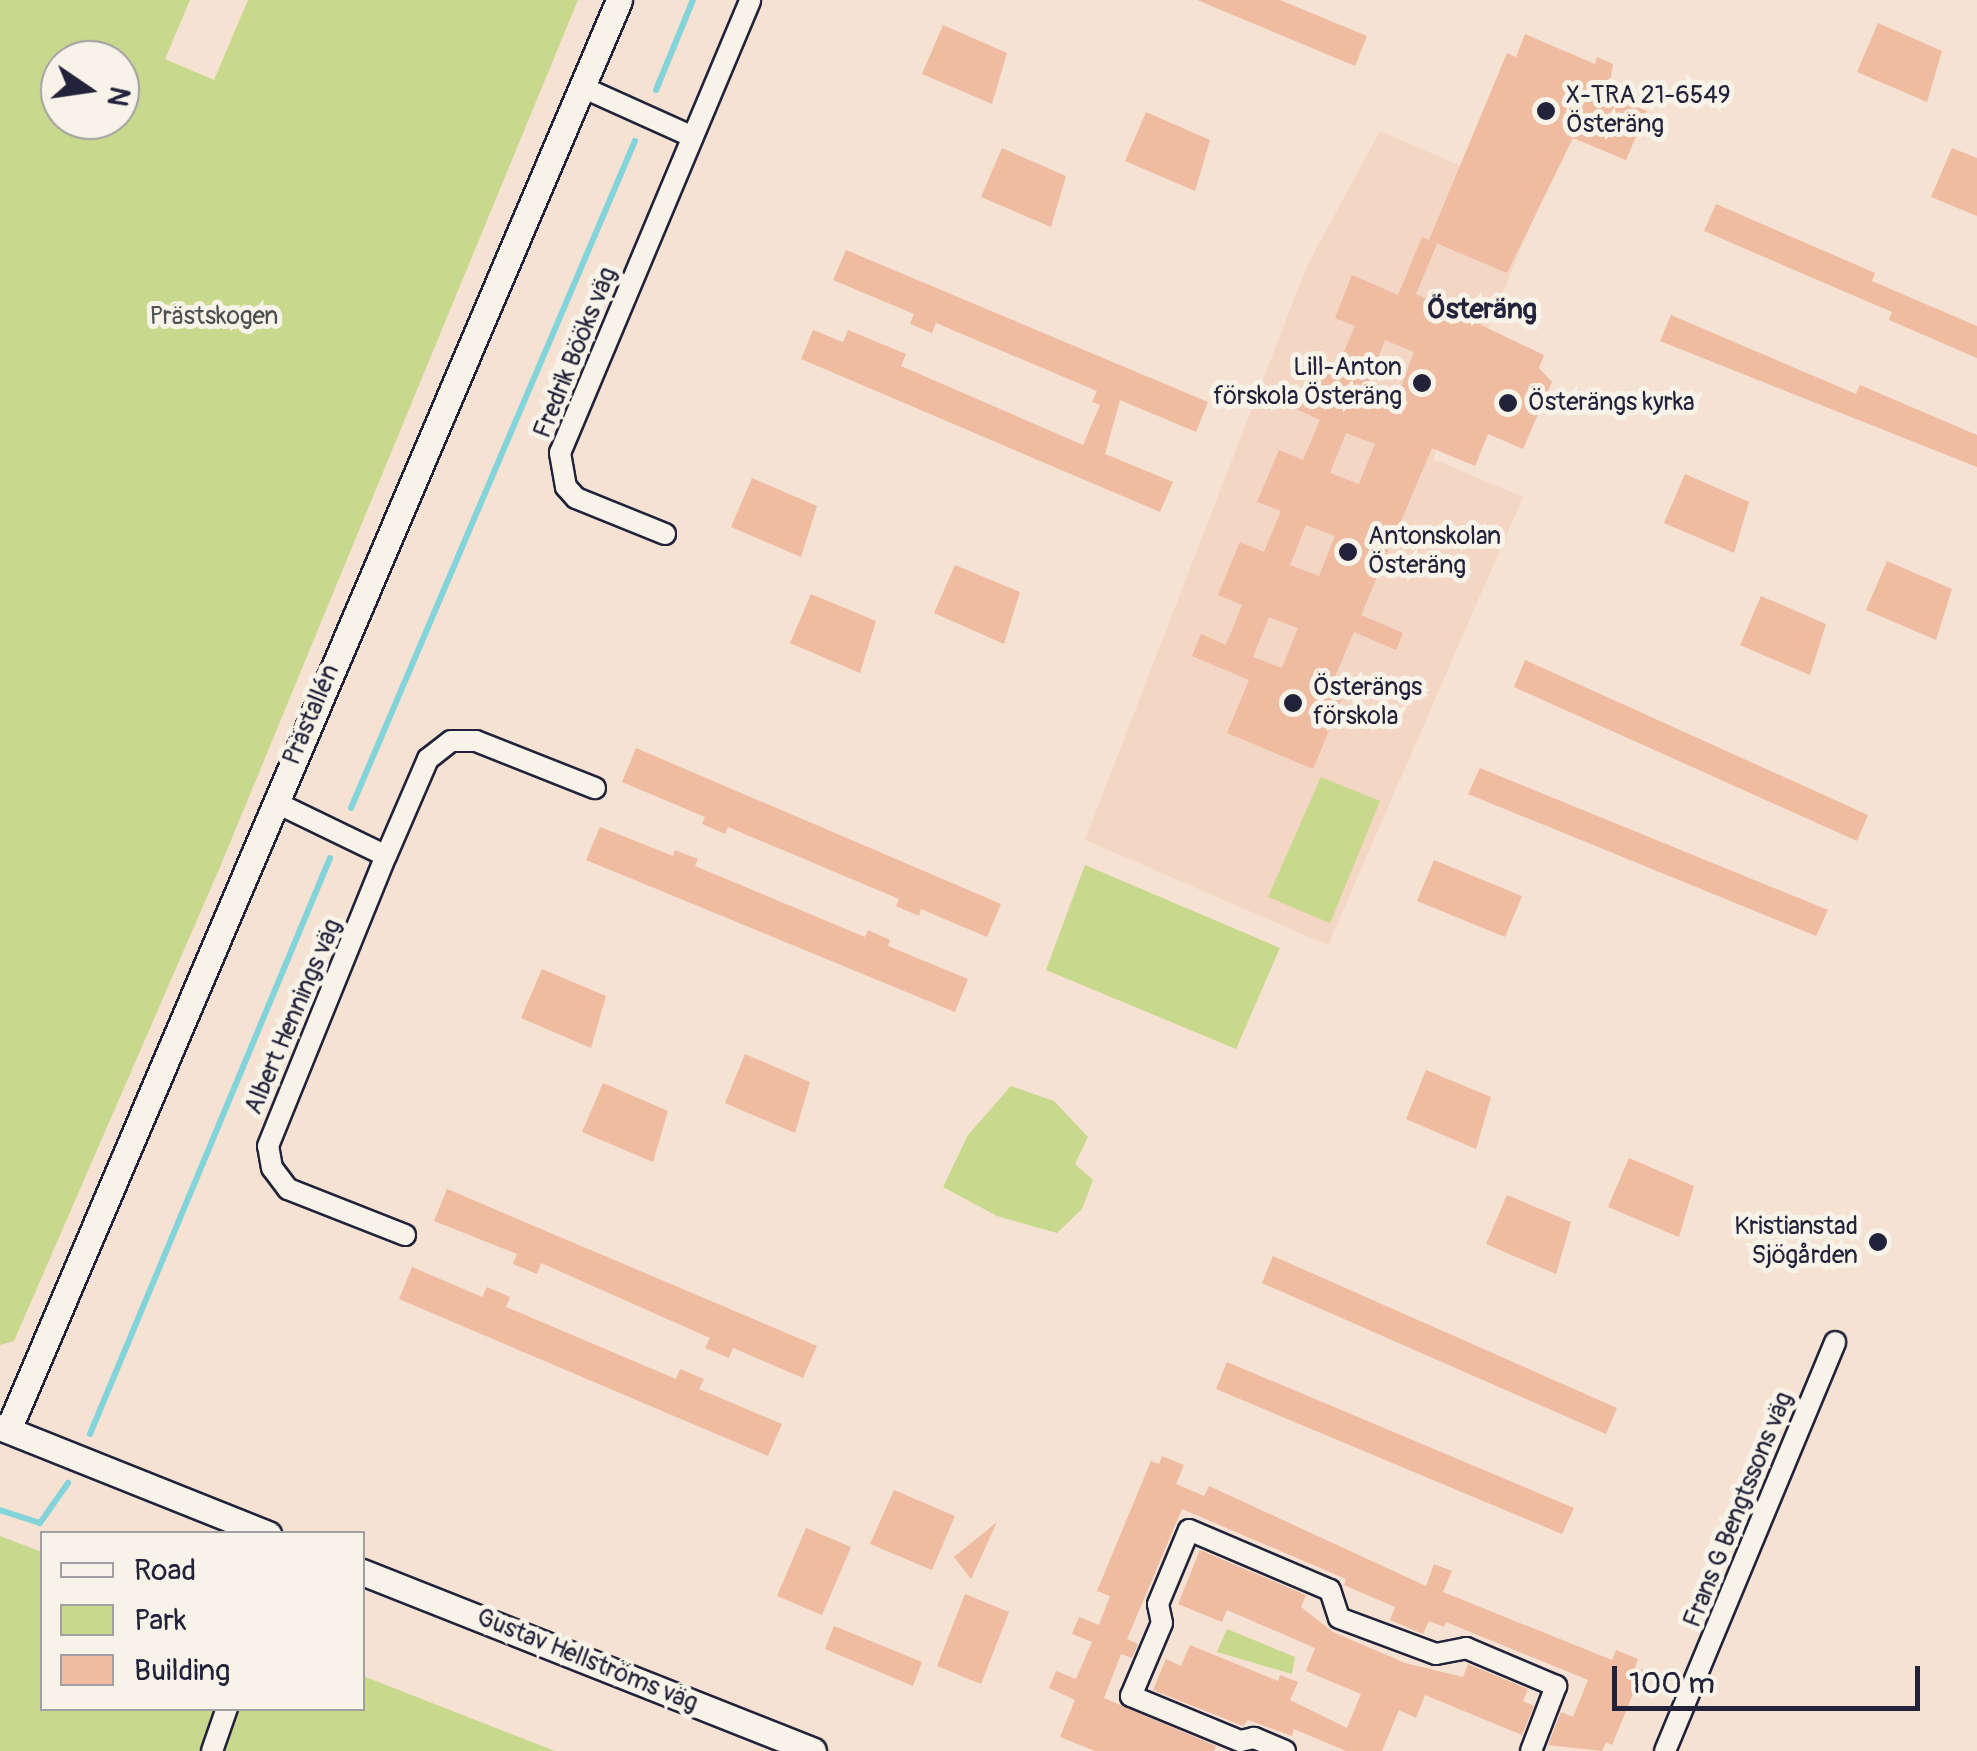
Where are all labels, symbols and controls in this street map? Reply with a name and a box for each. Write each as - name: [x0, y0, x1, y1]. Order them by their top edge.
- north arrow: [40, 40, 140, 140]
- place label: X-TRA 21-6549 Österäng: [1566, 82, 1731, 141]
- text: N: [99, 83, 137, 110]
- marker: X-TRA 21-6549 Österäng: [1535, 100, 1557, 122]
- street label: Fredrik Bööks väg: [528, 263, 624, 443]
- district label: Österäng: [1427, 293, 1537, 327]
- park label: Prästskogen: [150, 302, 278, 332]
- place label: Lill-Anton förskola Österäng: [1213, 354, 1402, 413]
- marker: Lill-Anton förskola Österäng: [1411, 372, 1433, 394]
- place label: Österängs kyrka: [1528, 388, 1695, 418]
- marker: Österängs kyrka: [1497, 392, 1519, 414]
- place label: Antonskolan Österäng: [1368, 523, 1501, 582]
- marker: Antonskolan Österäng: [1337, 541, 1359, 563]
- street label: Prästallén: [277, 660, 347, 770]
- place label: Österängs förskola: [1313, 674, 1422, 733]
- marker: Österängs förskola: [1282, 692, 1304, 714]
- street label: Albert Hennings väg: [239, 915, 349, 1119]
- place label: Kristianstad Sjögården: [1734, 1213, 1858, 1272]
- marker: Kristianstad Sjögården: [1867, 1231, 1889, 1253]
- street label: Frans G Bengtssons väg: [1678, 1388, 1800, 1632]
- legend: [40, 1531, 365, 1711]
- text: Road: [134, 1552, 196, 1589]
- text: Park: [134, 1602, 187, 1639]
- street label: Gustav Hellströms väg: [472, 1603, 702, 1719]
- scale bar: [1617, 1646, 1924, 1708]
- text: Building: [134, 1652, 230, 1689]
- text: 100 m: [1629, 1665, 1715, 1702]

